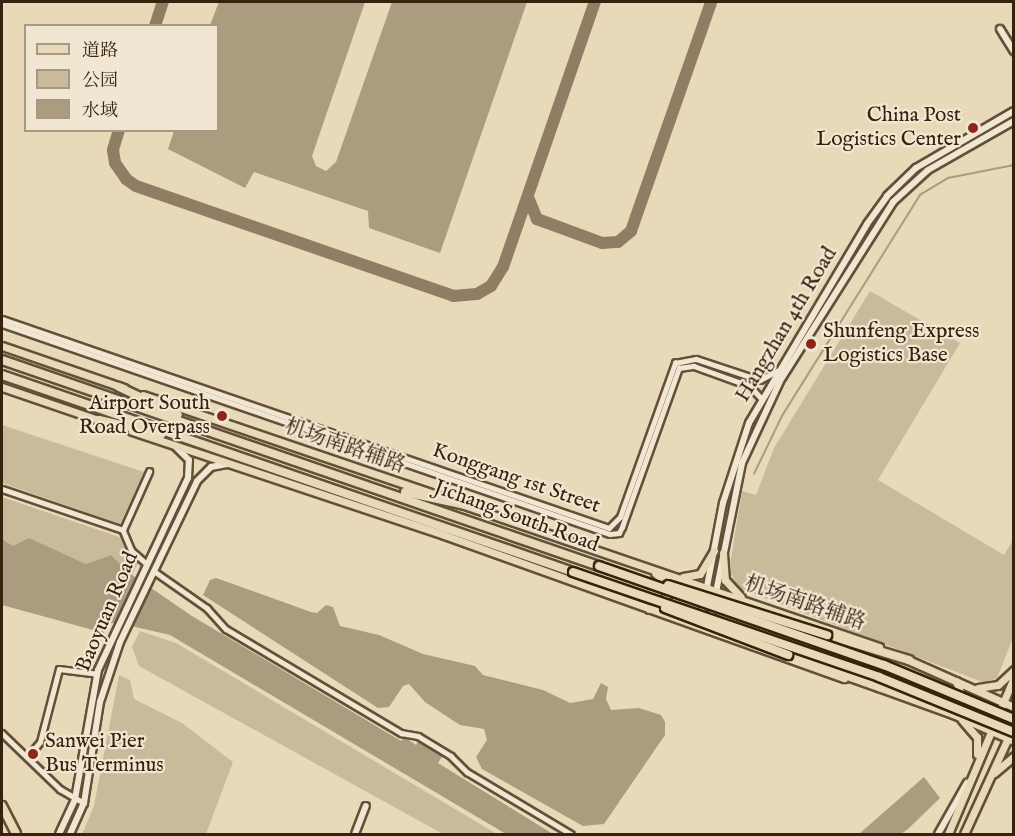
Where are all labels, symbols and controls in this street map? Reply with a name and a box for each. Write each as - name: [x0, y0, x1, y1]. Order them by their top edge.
- legend: [24, 24, 219, 132]
- text: 道路: [82, 40, 118, 63]
- text: 公园: [82, 70, 118, 93]
- text: 水域: [82, 100, 118, 123]
- place label: China Post Logistics Center: [816, 103, 961, 153]
- marker: China Post Logistics Center: [966, 121, 980, 135]
- street label: Hangzhan 4th Road: [731, 243, 843, 407]
- place label: Shunfeng Express Logistics Base: [823, 319, 979, 369]
- marker: Shunfeng Express Logistics Base: [804, 337, 818, 351]
- place label: Airport South Road Overpass: [79, 391, 210, 441]
- marker: Airport South Road Overpass: [215, 409, 229, 423]
- street label: 机场南路辅路: [281, 415, 409, 479]
- street label: Konggang 1st Street: [429, 438, 603, 520]
- street label: Jichang South Road: [430, 475, 602, 559]
- street label: Baoyuan Road: [71, 548, 145, 676]
- street label: 机场南路辅路: [741, 572, 869, 636]
- place label: Sanwei Pier Bus Terminus: [45, 729, 164, 779]
- marker: Sanwei Pier Bus Terminus: [26, 747, 40, 761]

